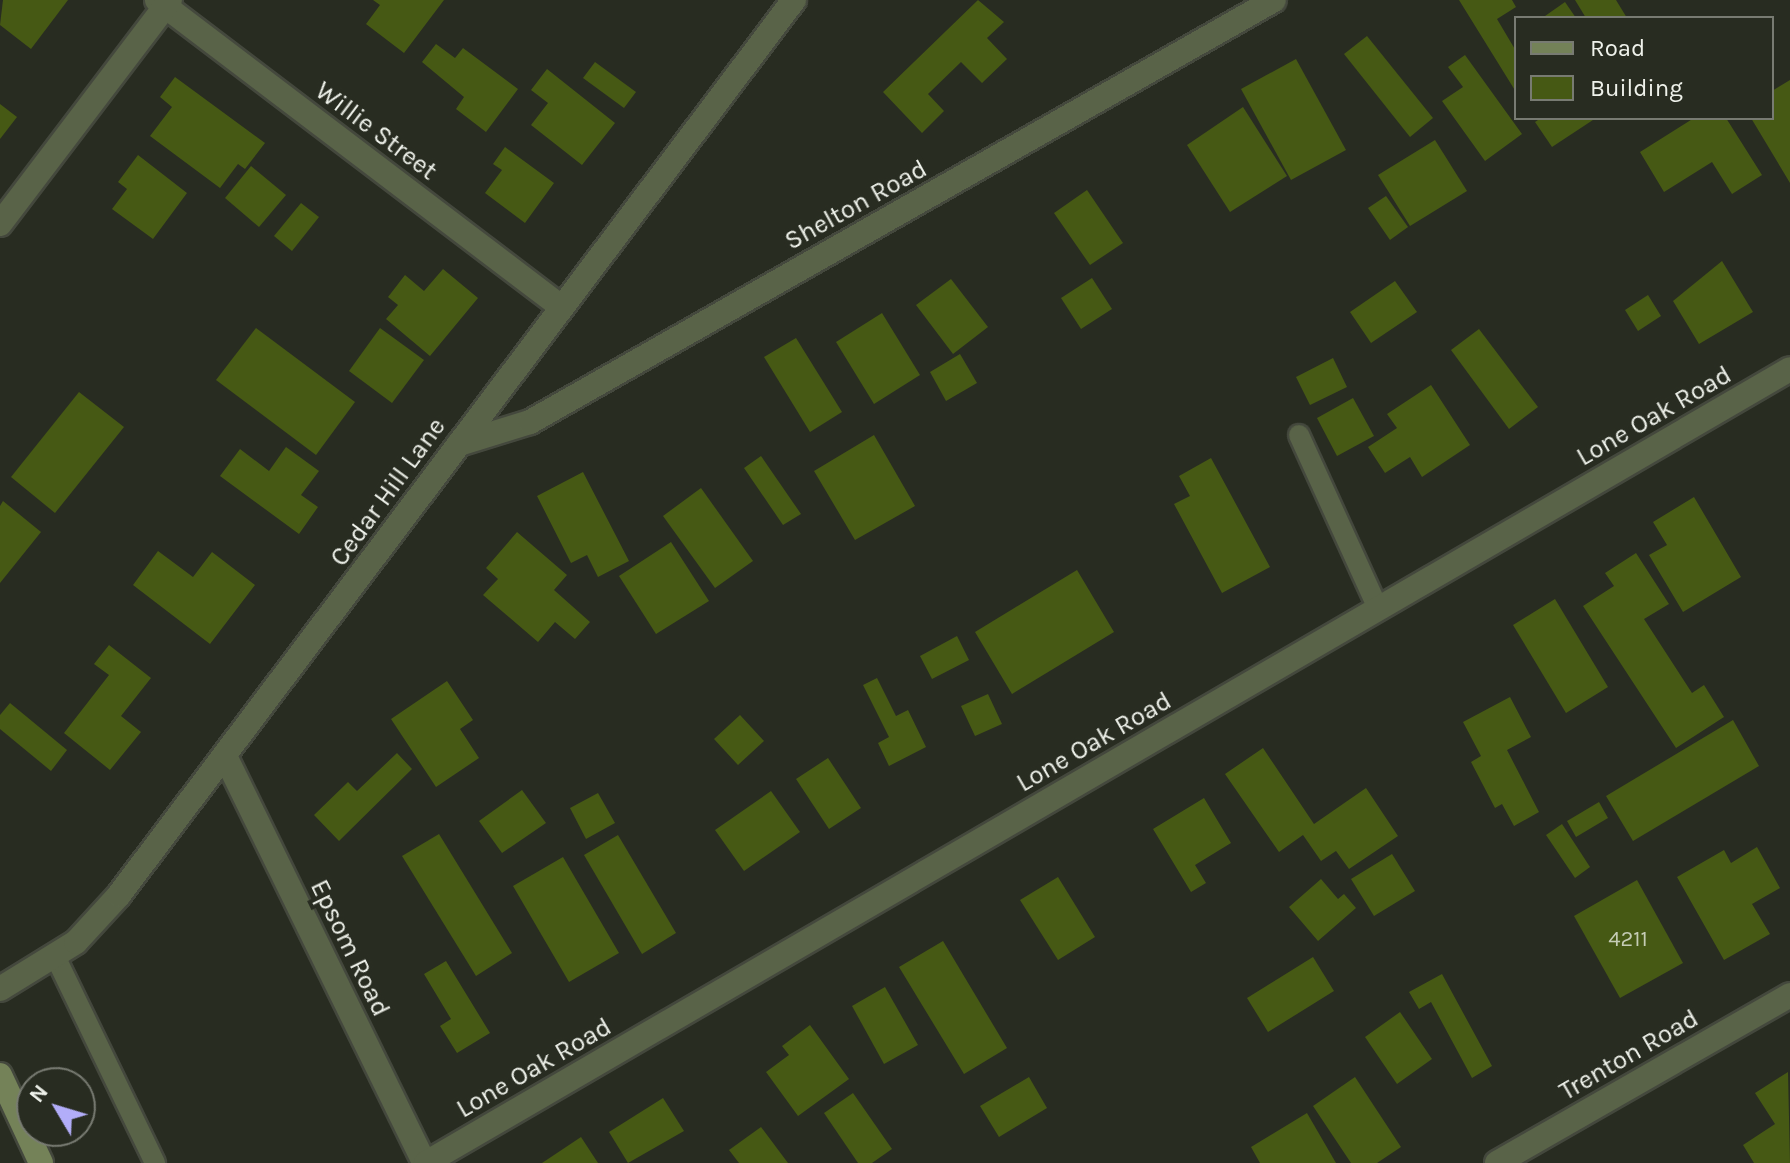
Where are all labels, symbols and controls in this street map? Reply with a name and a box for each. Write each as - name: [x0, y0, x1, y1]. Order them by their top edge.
- legend: [1514, 16, 1774, 120]
- text: Road: [1590, 34, 1645, 62]
- text: Building: [1590, 74, 1683, 102]
- street label: Willie Street: [309, 75, 443, 187]
- street label: Shelton Road: [779, 153, 933, 257]
- street label: Lone Oak Road: [1571, 359, 1737, 473]
- street label: Cedar Hill Lane: [324, 412, 452, 572]
- street label: Lone Oak Road: [1011, 685, 1177, 799]
- street label: Epsom Road: [304, 875, 396, 1021]
- house number: 4211: [1608, 927, 1648, 953]
- street label: Trenton Road: [1554, 1003, 1704, 1107]
- street label: Lone Oak Road: [451, 1011, 617, 1125]
- north arrow: [16, 1067, 96, 1147]
- text: N: [24, 1079, 54, 1108]

